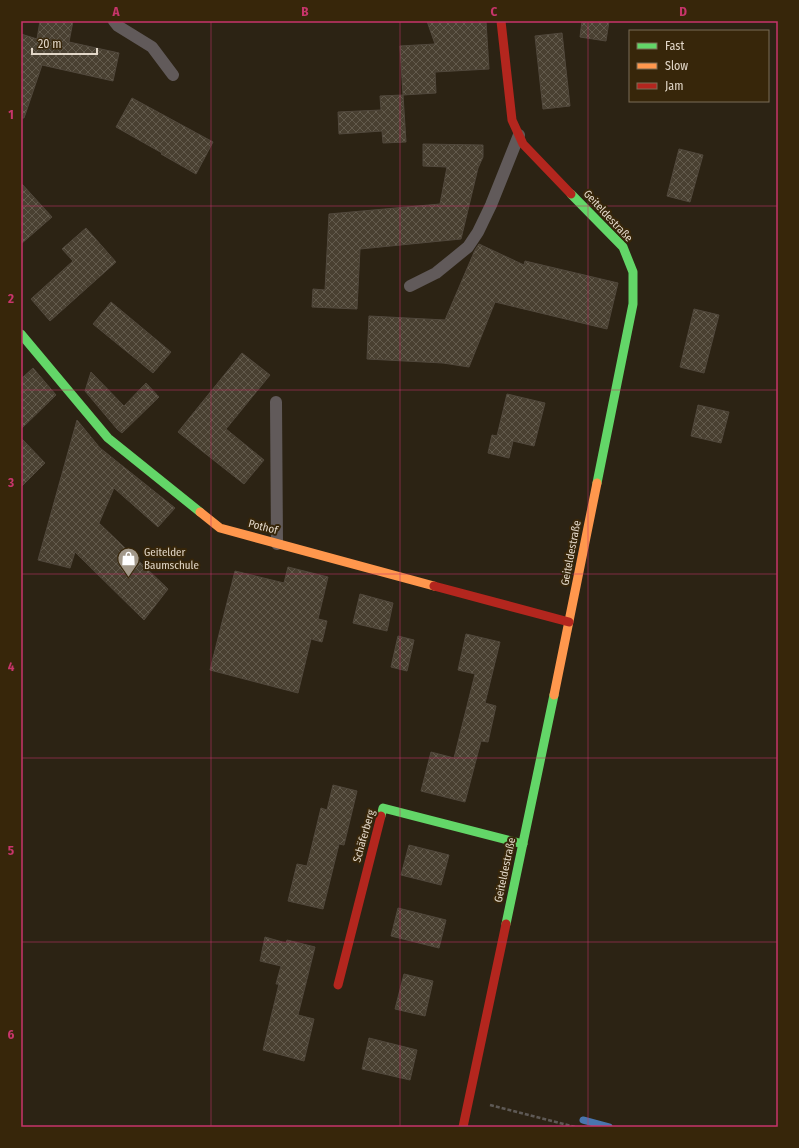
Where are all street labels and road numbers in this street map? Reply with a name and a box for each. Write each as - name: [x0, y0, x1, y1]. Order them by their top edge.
- street label: Geiteldestraße: [581, 187, 635, 245]
- street label: Pothof: [247, 517, 280, 537]
- street label: Geiteldestraße: [558, 519, 584, 587]
- street label: Schäferberg: [350, 807, 378, 864]
- street label: Geiteldestraße: [492, 836, 518, 904]

